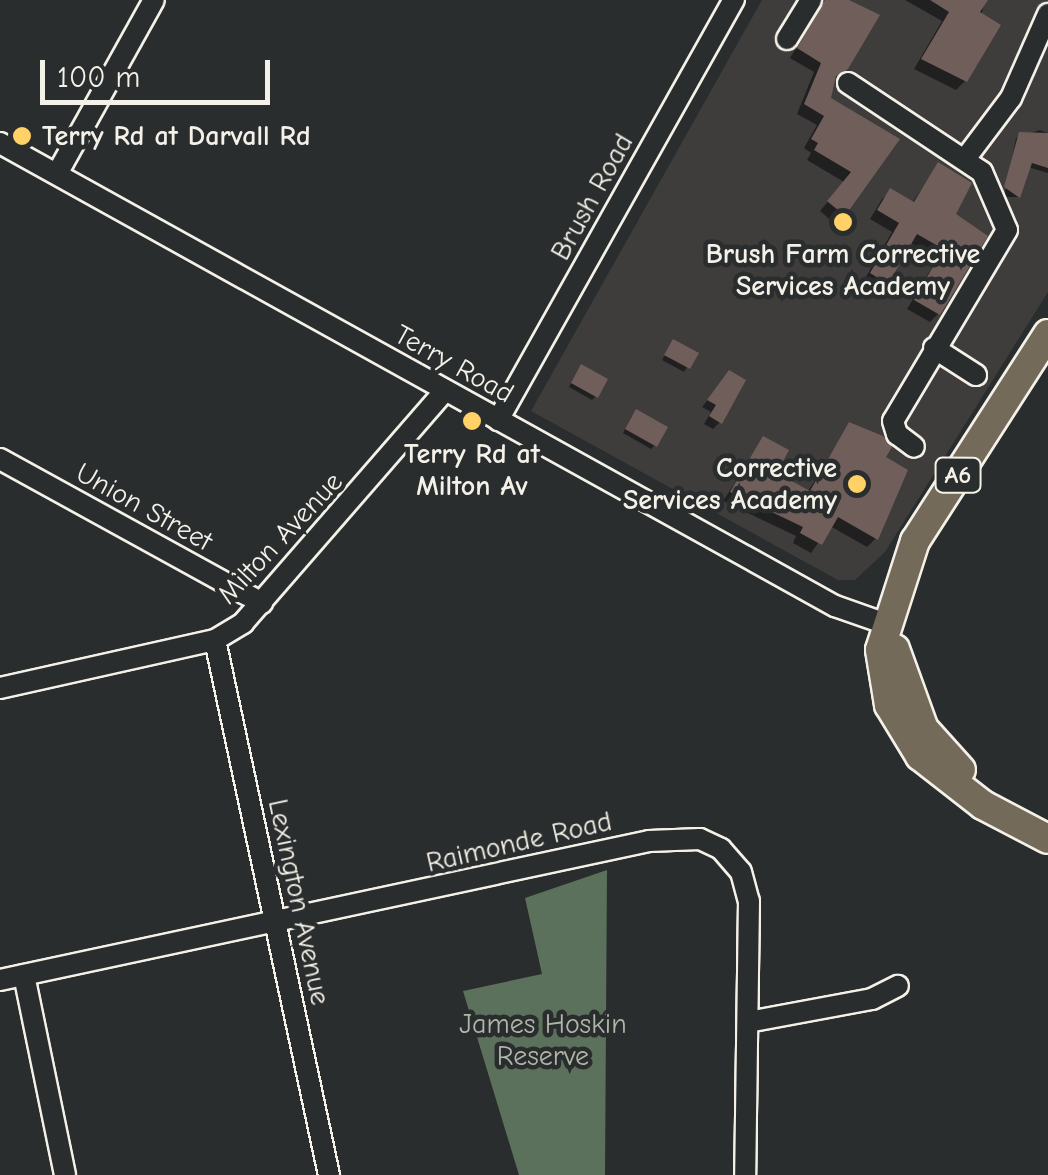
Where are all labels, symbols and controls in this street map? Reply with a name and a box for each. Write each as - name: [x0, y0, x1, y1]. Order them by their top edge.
- scale bar: [45, 40, 275, 102]
- text: 100 m: [57, 60, 140, 95]
- place label: Terry Rd at Darvall Rd: [42, 119, 311, 153]
- marker: Terry Rd at Darvall Rd: [11, 125, 33, 147]
- street label: Brush Road: [544, 128, 640, 266]
- marker: Brush Farm Corrective Services Academy: [832, 211, 854, 233]
- place label: Brush Farm Corrective Services Academy: [706, 237, 980, 303]
- street label: Terry Road: [389, 318, 519, 410]
- marker: Terry Rd at Milton Av: [461, 410, 483, 432]
- place label: Terry Rd at Milton Av: [404, 437, 540, 503]
- place label: Corrective Services Academy: [623, 451, 837, 517]
- road number: A6: [933, 455, 983, 495]
- street label: Union Street: [70, 456, 218, 558]
- street label: Milton Avenue: [210, 465, 350, 611]
- marker: Corrective Services Academy: [846, 473, 868, 495]
- street label: Lexington Avenue: [261, 796, 337, 1008]
- street label: Raimonde Road: [423, 804, 615, 880]
- park label: James Hoskin Reserve: [459, 1007, 627, 1073]

